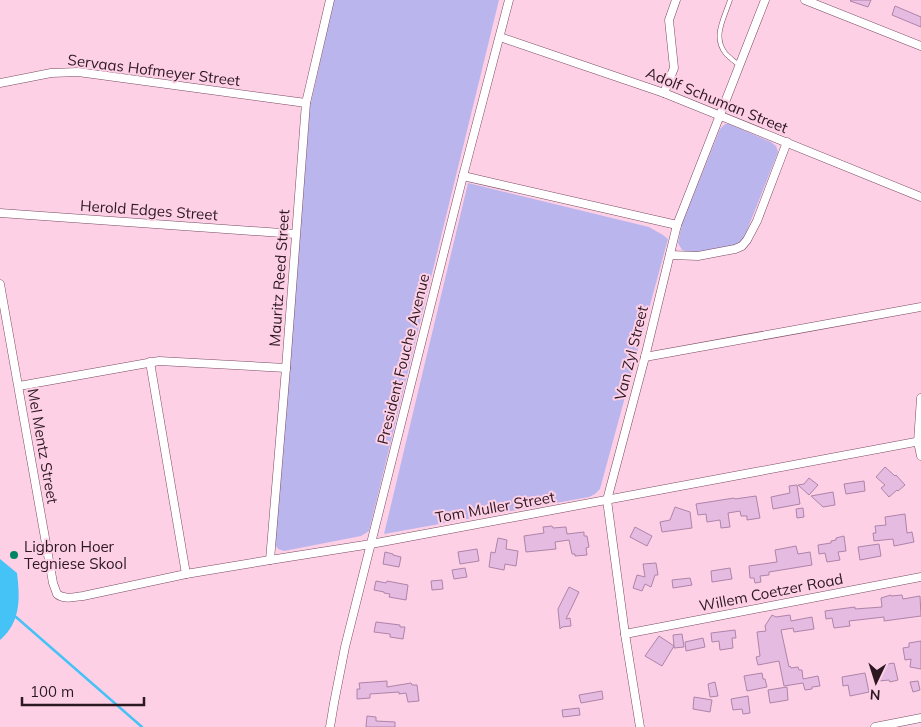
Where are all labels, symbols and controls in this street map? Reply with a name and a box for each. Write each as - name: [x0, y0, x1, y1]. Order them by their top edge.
- street label: Servaas Hofmeyer Street: [67, 50, 241, 90]
- street label: Adolf Schuman Street: [643, 63, 791, 137]
- street label: Herold Edges Street: [80, 196, 218, 224]
- street label: Mauritz Reed Street: [265, 209, 293, 347]
- street label: President Fouche Avenue: [373, 272, 433, 446]
- street label: Van Zyl Street: [610, 304, 652, 402]
- street label: Mel Mentz Street: [24, 387, 62, 505]
- street label: Tom Muller Street: [434, 487, 556, 527]
- place label: Ligbron Hoer Tegniese Skool: [24, 537, 127, 573]
- marker: Ligbron Hoer Tegniese Skool: [8, 549, 20, 561]
- street label: Willem Coetzer Road: [697, 569, 845, 615]
- north arrow: [851, 657, 901, 707]
- scale bar: [22, 674, 145, 706]
- text: 100 m: [30, 682, 74, 701]
- text: N: [869, 686, 881, 704]

